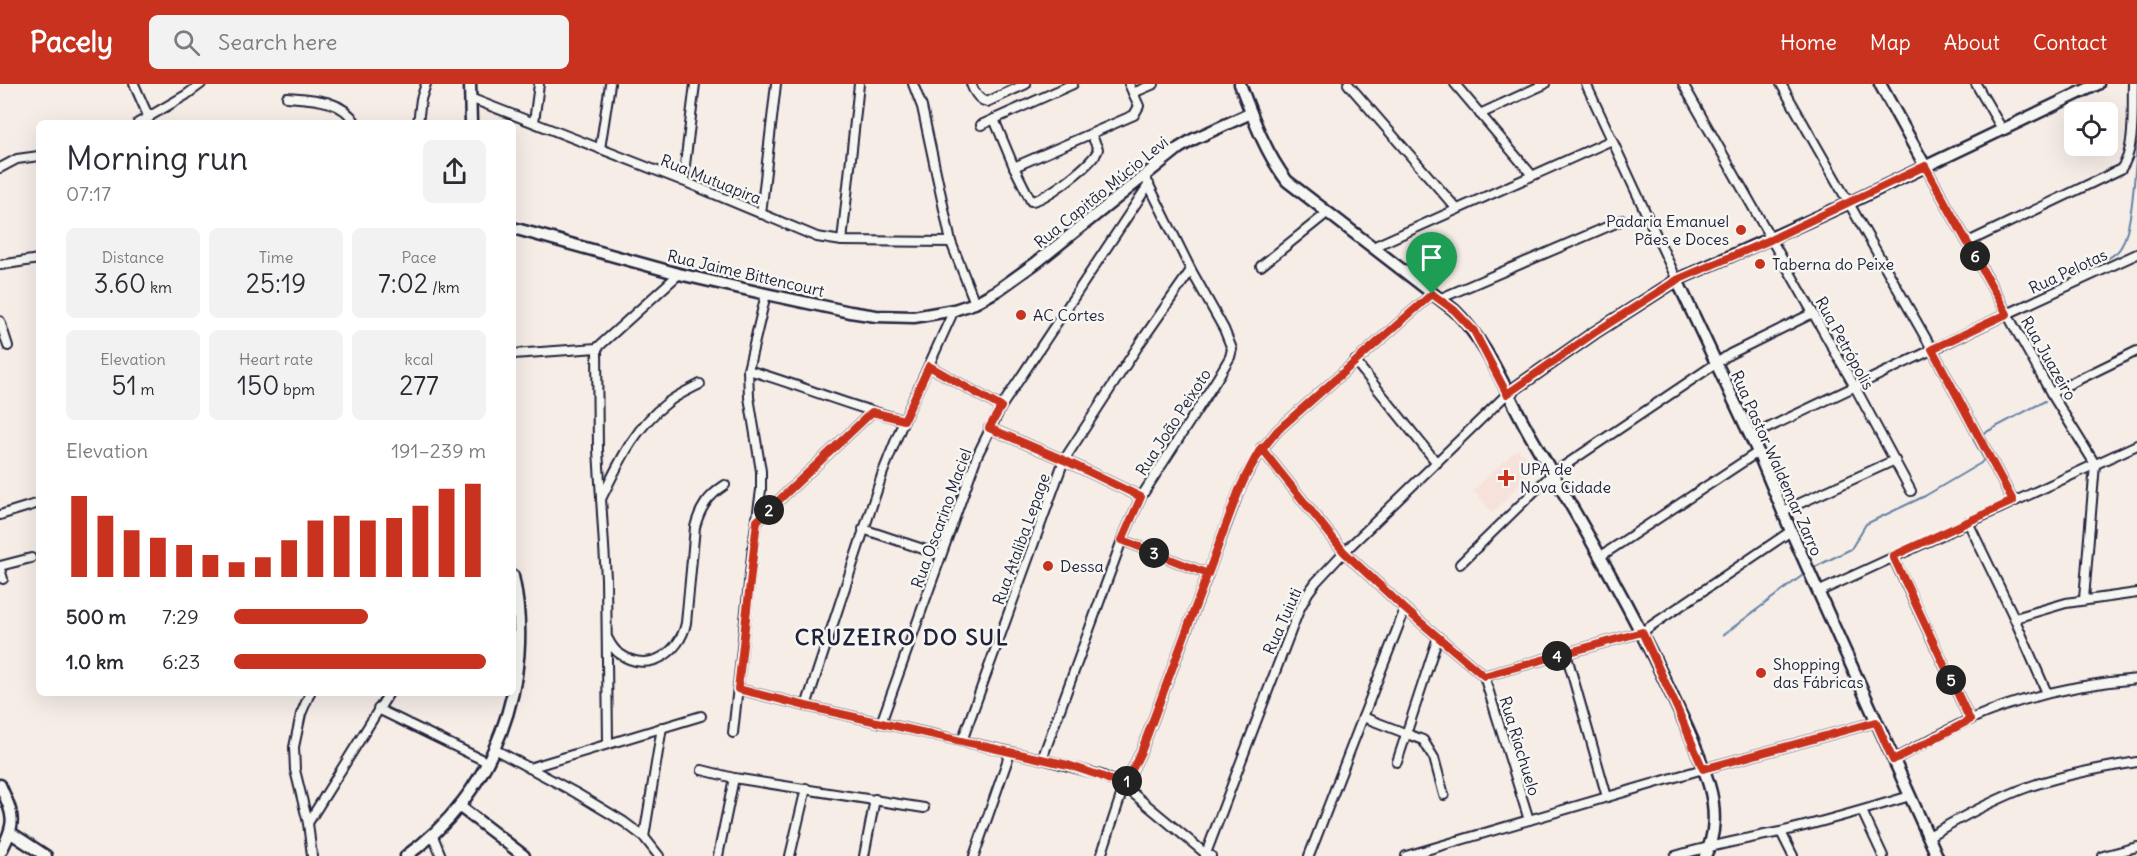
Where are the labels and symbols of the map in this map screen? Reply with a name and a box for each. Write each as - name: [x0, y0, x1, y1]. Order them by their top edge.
- street label: Rua Capitão Múcio Levi: [1030, 132, 1172, 252]
- street label: Rua Mutuapira: [658, 150, 764, 208]
- place label: Padaria Emanuel Pães e Doces: [1606, 211, 1729, 249]
- marker: Padaria Emanuel Pães e Doces: [1734, 223, 1748, 237]
- pin: [1406, 232, 1457, 294]
- pin: 6: [1960, 241, 1990, 271]
- street label: Rua Pelotas: [2026, 244, 2110, 298]
- street label: Rua Jaime Bittencourt: [666, 245, 827, 301]
- place label: Taberna do Peixe: [1772, 254, 1894, 274]
- marker: Taberna do Peixe: [1753, 257, 1767, 271]
- street label: Rua Petrópolis: [1811, 293, 1879, 393]
- place label: AC Cortes: [1033, 305, 1105, 325]
- marker: AC Cortes: [1014, 308, 1028, 322]
- street label: Rua Juazeiro: [2017, 312, 2081, 404]
- street label: Rua João Peixoto: [1131, 365, 1215, 479]
- street label: Rua Pastor Waldemar Zarro: [1727, 367, 1827, 559]
- street label: Rua Oscarino Maciel: [906, 445, 976, 591]
- place label: UPA de Nova Cidade: [1520, 459, 1611, 497]
- marker: UPA de Nova Cidade: [1497, 469, 1515, 487]
- street label: Rua Ataliba Lepage: [988, 471, 1054, 607]
- pin: 2: [754, 495, 784, 525]
- pin: 3: [1139, 538, 1169, 568]
- place label: Dessa: [1060, 556, 1104, 576]
- marker: Dessa: [1041, 559, 1055, 573]
- street label: Rua Tuiuti: [1258, 585, 1306, 657]
- district label: CRUZEIRO DO SUL: [795, 623, 1009, 651]
- pin: 4: [1542, 641, 1572, 671]
- place label: Shopping das Fábricas: [1773, 654, 1863, 692]
- pin: 5: [1936, 665, 1966, 695]
- marker: Shopping das Fábricas: [1754, 666, 1768, 680]
- street label: Rua Riachuelo: [1495, 694, 1545, 798]
- pin: 1: [1112, 766, 1142, 796]

